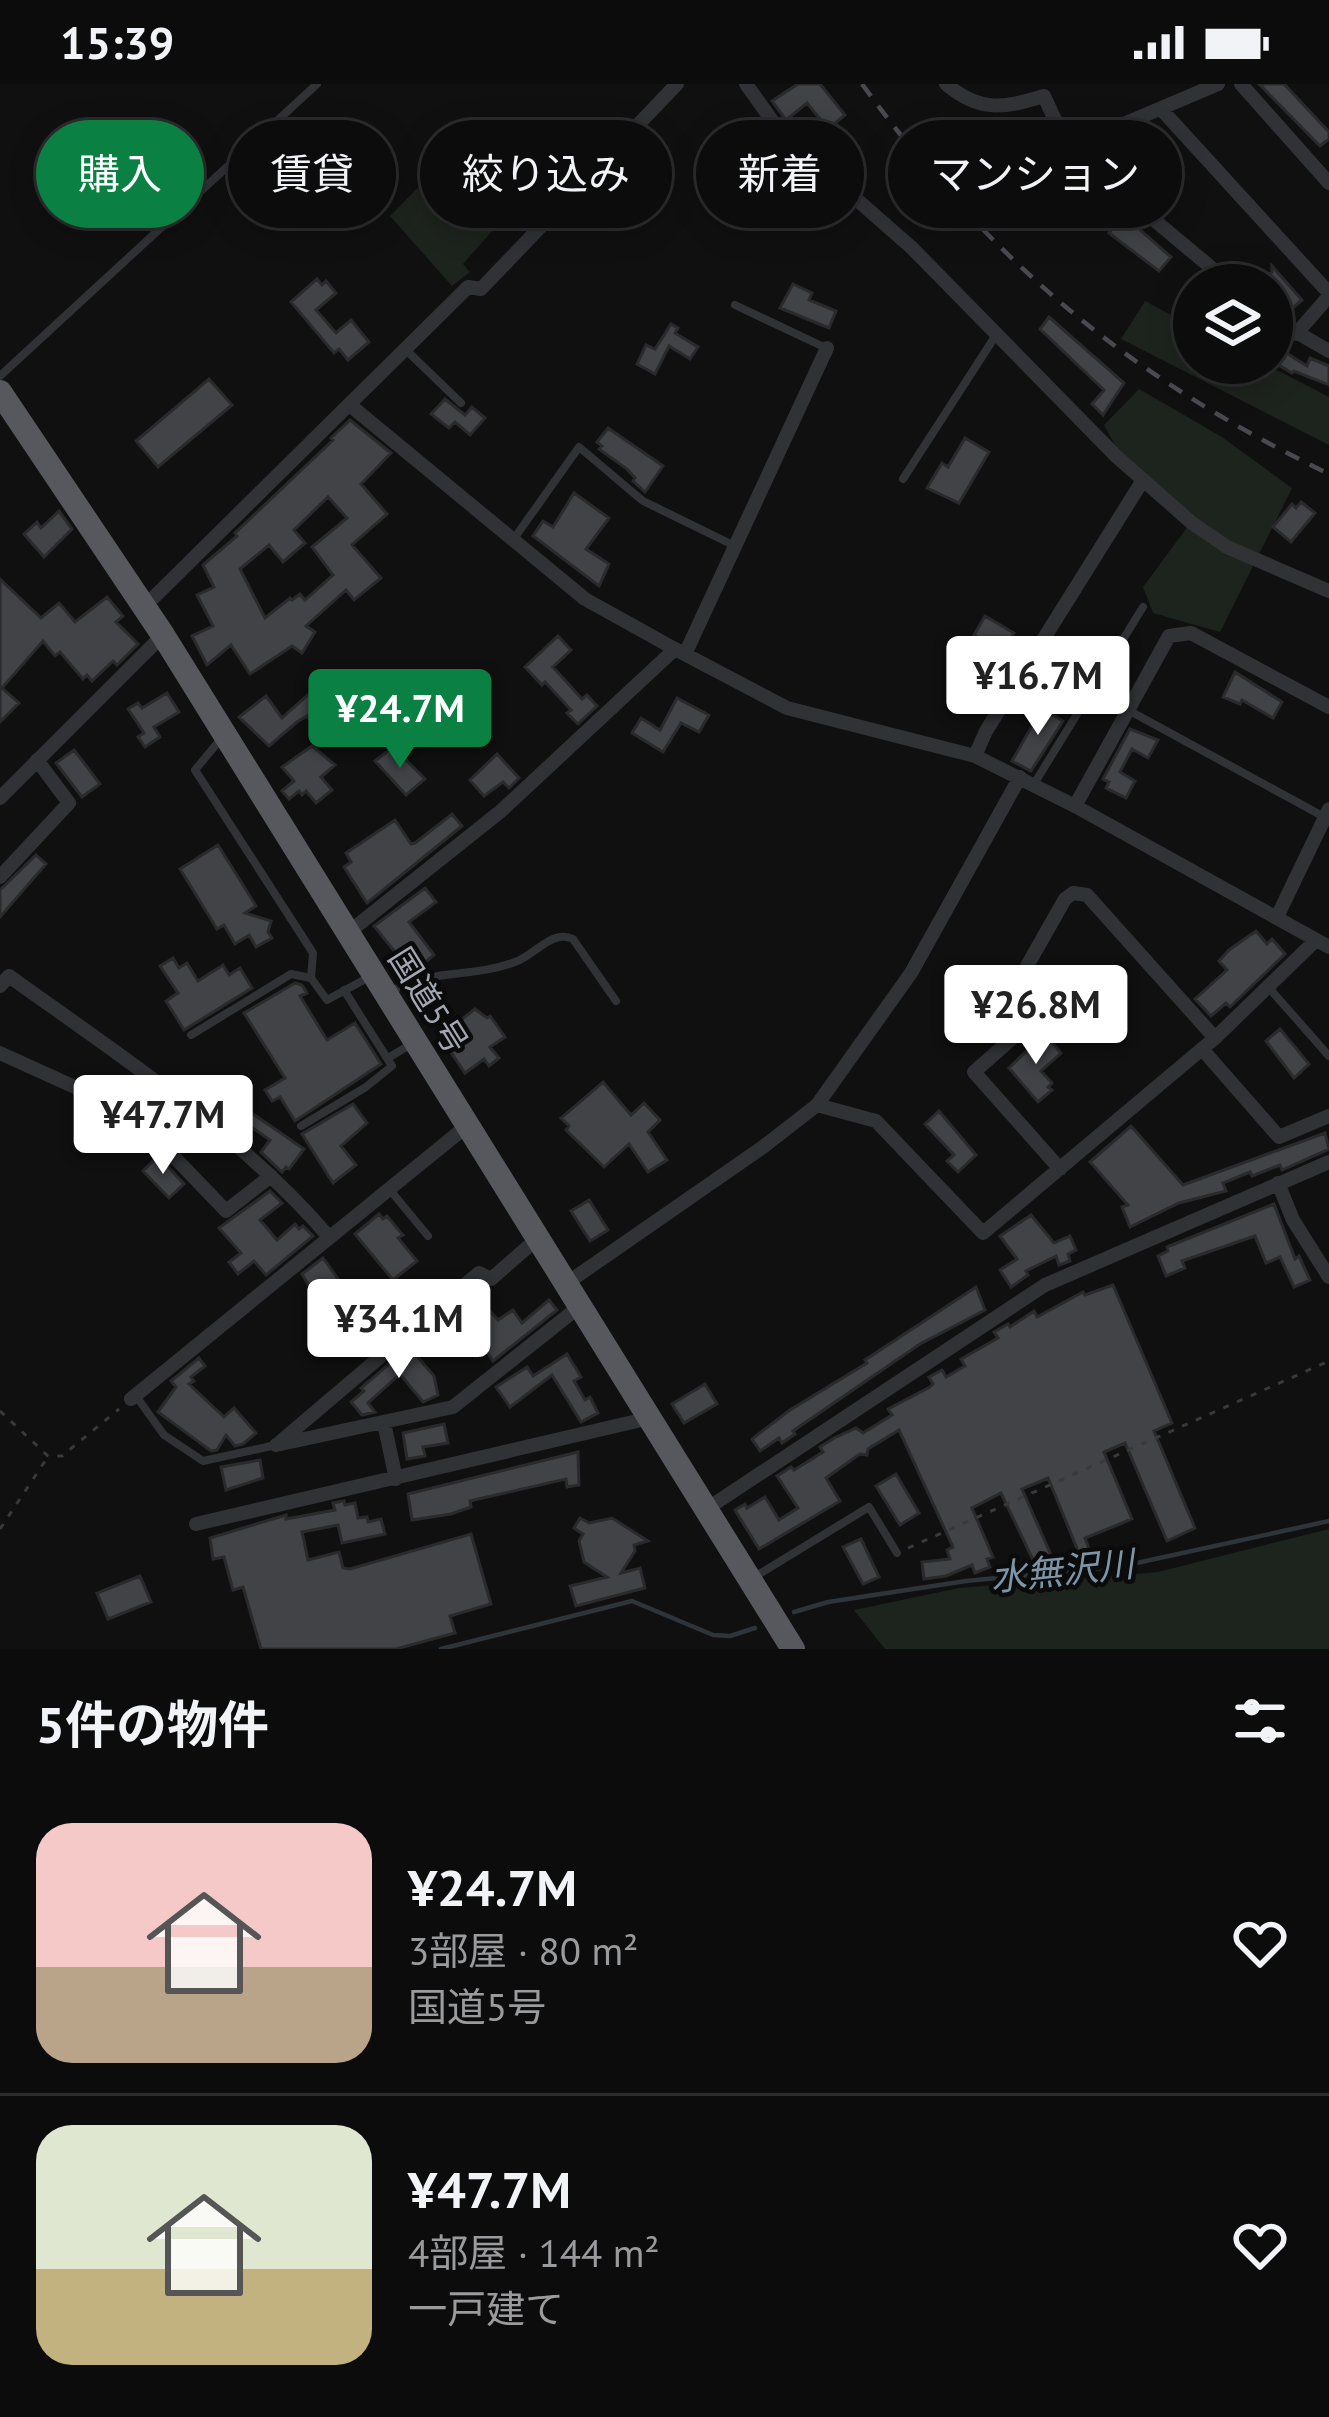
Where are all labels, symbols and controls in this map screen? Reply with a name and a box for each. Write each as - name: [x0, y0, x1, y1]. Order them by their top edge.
- text: 15:39: [60, 13, 174, 71]
- chip: 購入: [36, 120, 204, 228]
- chip: 賃貸: [228, 120, 396, 228]
- chip: 絞り込み: [420, 120, 672, 228]
- chip: 新着: [696, 120, 864, 228]
- chip: マンション: [888, 120, 1182, 228]
- map controls: [1173, 264, 1293, 384]
- button: layers: [1173, 264, 1293, 384]
- pin: ¥16.7M: [940, 636, 1136, 738]
- text: ¥16.7M: [973, 649, 1103, 700]
- pin: ¥24.7M: [302, 669, 498, 771]
- text: ¥24.7M: [335, 682, 465, 733]
- street label: 国道5号: [380, 939, 478, 1061]
- pin: ¥26.8M: [938, 965, 1134, 1067]
- text: ¥26.8M: [971, 978, 1101, 1029]
- pin: ¥47.7M: [65, 1075, 261, 1177]
- text: ¥47.7M: [101, 1088, 225, 1139]
- pin: ¥34.1M: [301, 1279, 497, 1381]
- text: ¥34.1M: [334, 1292, 464, 1343]
- water label: 水無沢川: [988, 1539, 1140, 1601]
- icon: filters: [1227, 1688, 1293, 1754]
- text: 5件の物件: [36, 1691, 269, 1757]
- text: ¥24.7M: [408, 1854, 577, 1920]
- icon: home: [132, 1871, 276, 2015]
- icon: heart: [1227, 1910, 1293, 1976]
- text: 3部屋 · 80 m²: [408, 1925, 638, 1976]
- text: 国道5号: [408, 1981, 546, 2032]
- text: ¥47.7M: [408, 2156, 571, 2222]
- icon: home: [132, 2173, 276, 2317]
- icon: heart: [1227, 2212, 1293, 2278]
- text: 4部屋 · 144 m²: [408, 2227, 660, 2278]
- text: 一戸建て: [408, 2283, 564, 2334]

